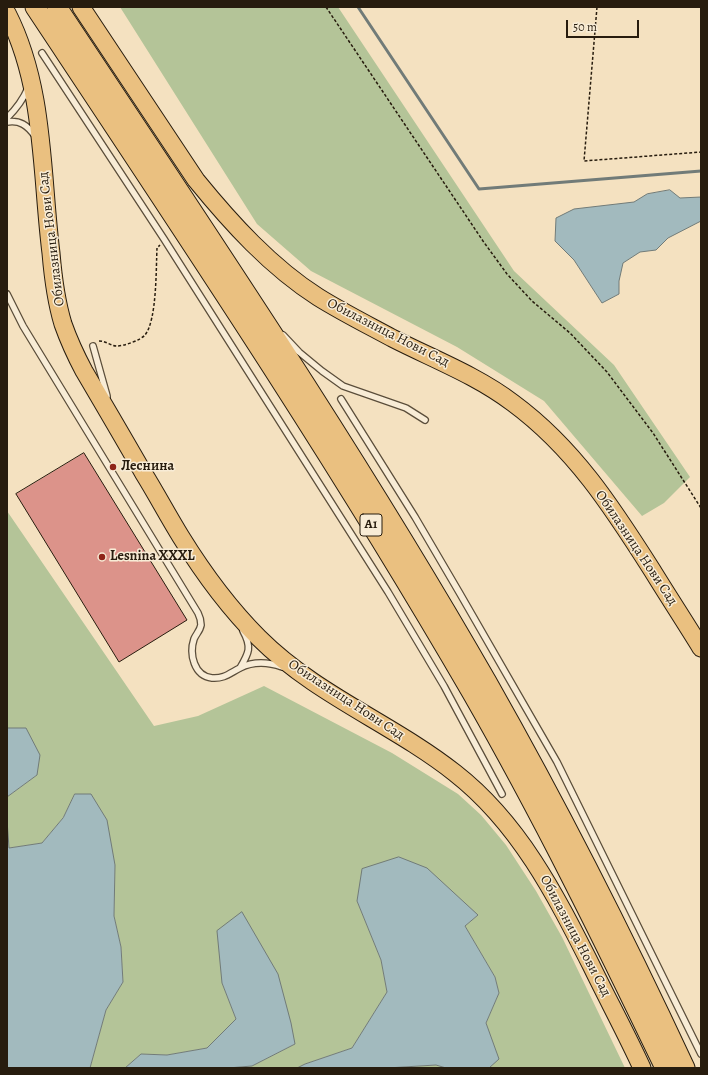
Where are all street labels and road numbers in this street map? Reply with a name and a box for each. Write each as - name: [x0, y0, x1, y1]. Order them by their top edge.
- street label: Обилазница Нови Сад: [35, 171, 69, 307]
- street label: Обилазница Нови Сад: [324, 295, 452, 371]
- street label: Обилазница Нови Сад: [591, 487, 681, 609]
- road number: A1: [360, 514, 382, 536]
- street label: Обилазница Нови Сад: [285, 656, 407, 744]
- street label: Обилазница Нови Сад: [536, 872, 614, 1000]

